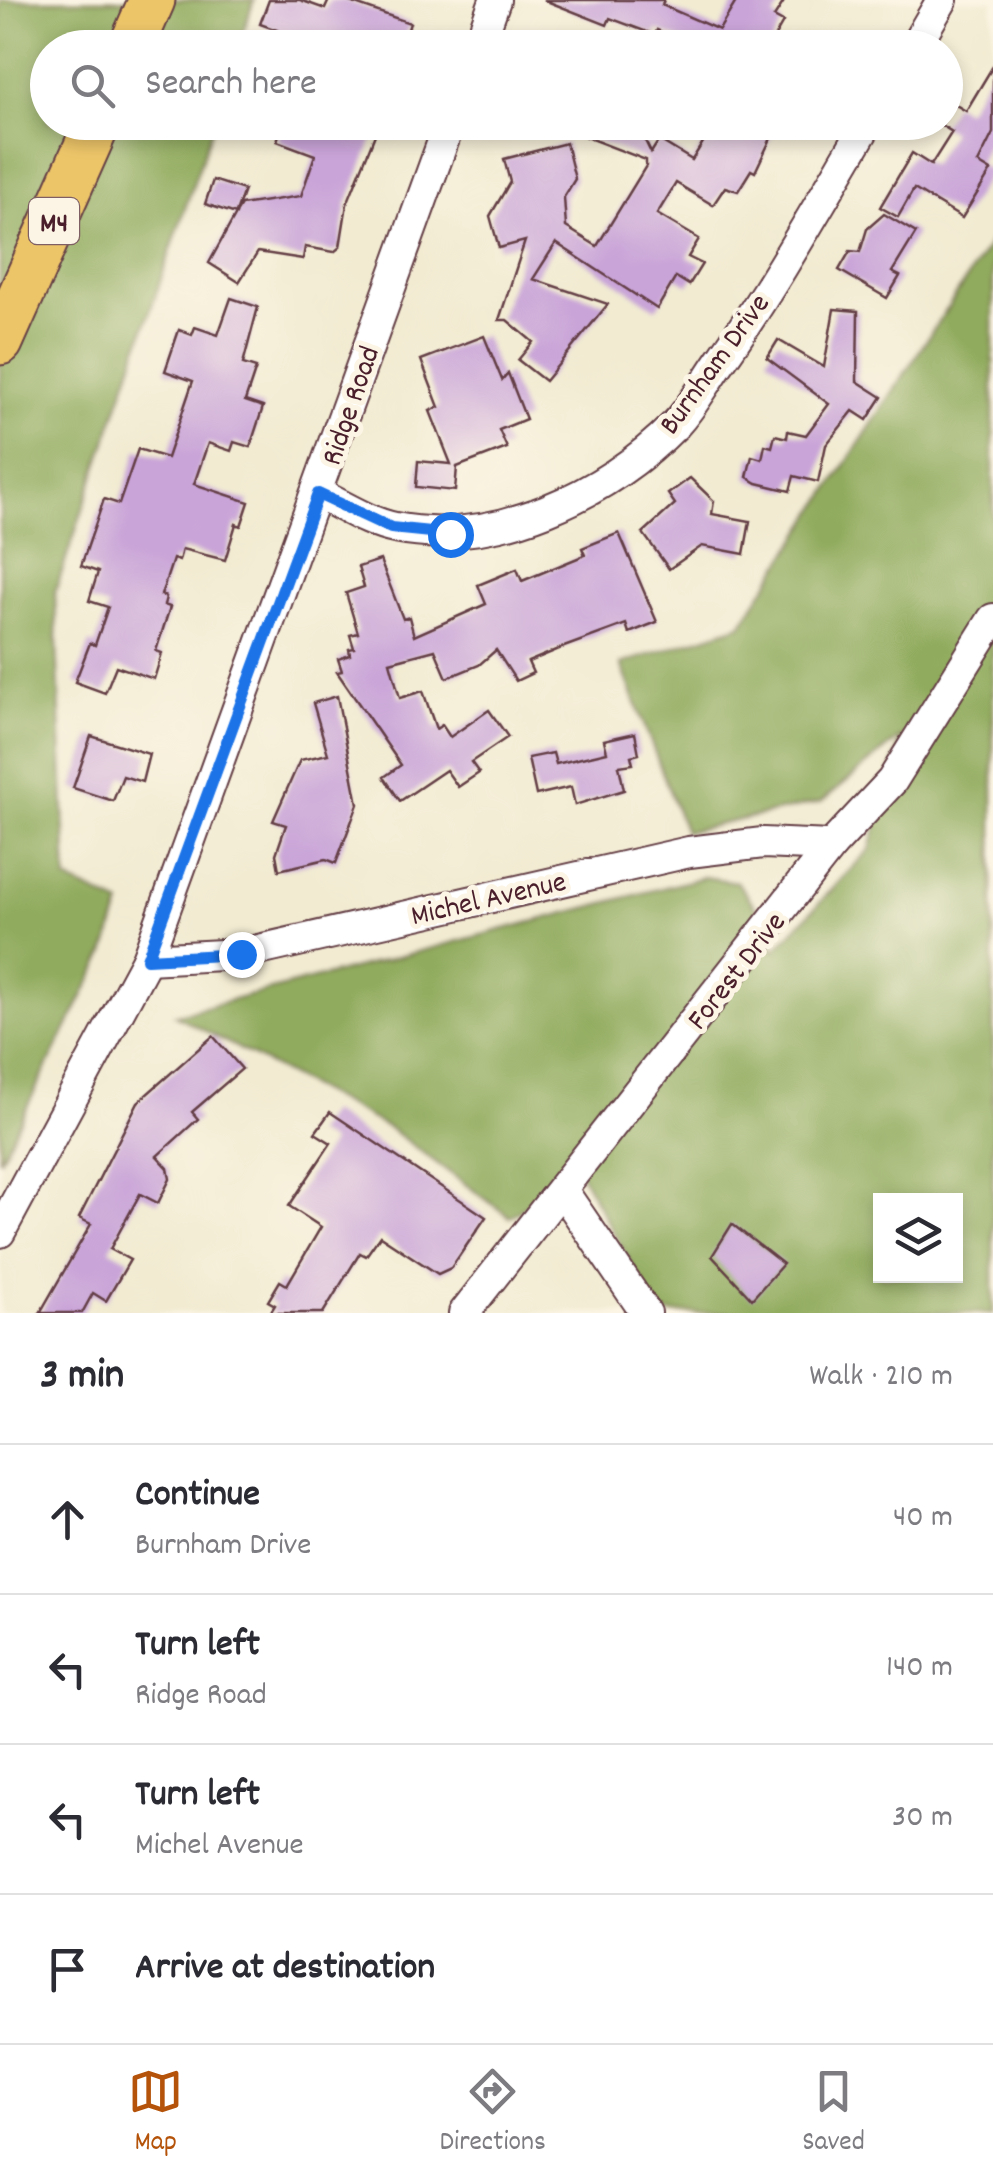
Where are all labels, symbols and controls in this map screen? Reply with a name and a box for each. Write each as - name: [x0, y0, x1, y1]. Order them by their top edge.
- search box: [30, 30, 963, 140]
- icon: search: [65, 58, 120, 113]
- text: Search here: [145, 58, 317, 113]
- road number: M4: [29, 198, 79, 244]
- street label: Burnham Drive: [651, 286, 783, 445]
- street label: Ridge Road: [313, 341, 394, 472]
- route start: [428, 512, 474, 558]
- street label: Michel Avenue: [407, 863, 571, 940]
- street label: Forest Drive: [679, 905, 798, 1041]
- route end: [219, 932, 265, 978]
- map controls: [873, 1193, 963, 1283]
- button: layers: [873, 1193, 963, 1283]
- text: 3 min: [40, 1348, 124, 1408]
- text: Walk · 210 m: [809, 1355, 953, 1401]
- text: Continue: [135, 1469, 260, 1524]
- icon: ahead: [40, 1492, 95, 1547]
- text: 40 m: [893, 1496, 953, 1542]
- text: Burnham Drive: [135, 1524, 311, 1570]
- text: Turn left: [135, 1619, 260, 1674]
- icon: left: [40, 1642, 95, 1697]
- text: 140 m: [886, 1646, 953, 1692]
- text: Ridge Road: [135, 1674, 267, 1720]
- text: Turn left: [135, 1769, 260, 1824]
- icon: left: [40, 1792, 95, 1847]
- text: 30 m: [892, 1796, 953, 1842]
- text: Michel Avenue: [135, 1824, 304, 1870]
- icon: arrive: [40, 1942, 95, 1997]
- text: Arrive at destination: [135, 1942, 435, 1997]
- tab: Map: [128, 2064, 183, 2164]
- tab: Directions: [440, 2064, 546, 2164]
- tab: Saved: [802, 2064, 865, 2164]

